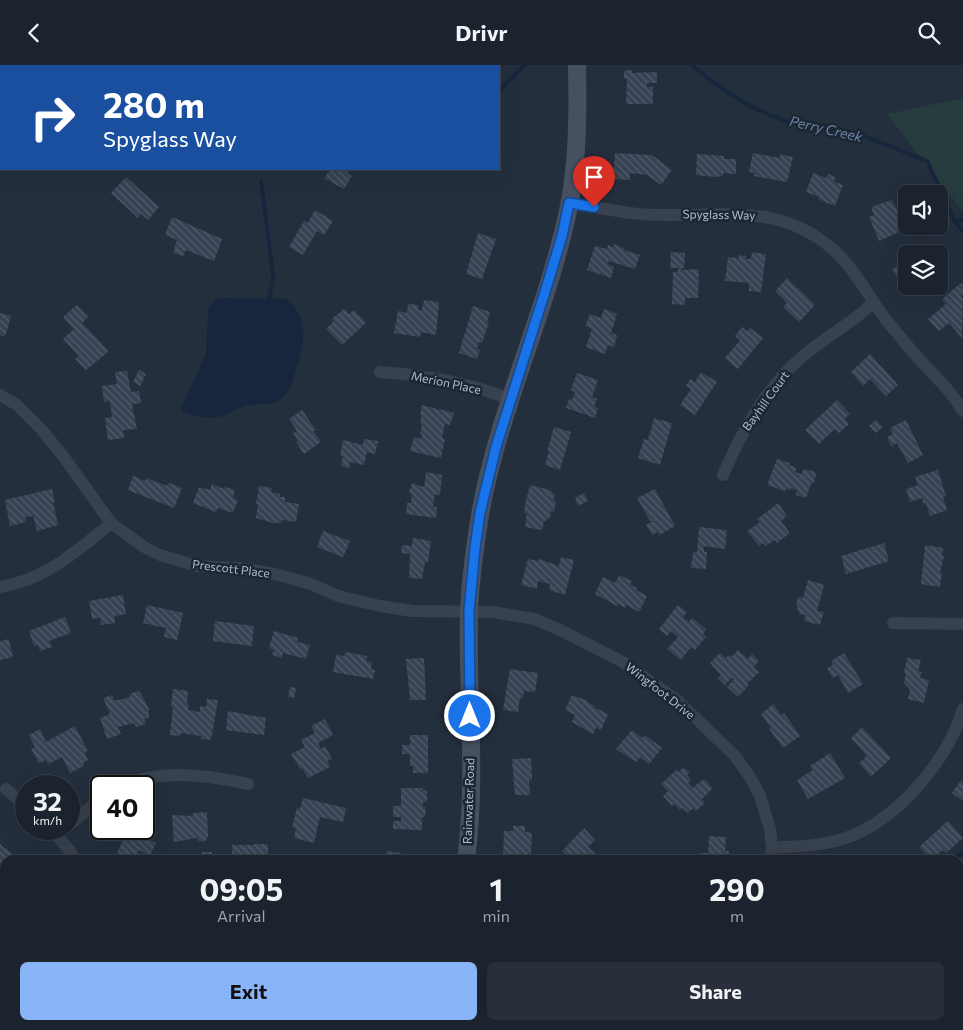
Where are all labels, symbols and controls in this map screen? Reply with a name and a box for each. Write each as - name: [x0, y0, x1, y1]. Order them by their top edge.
- icon: back: [20, 19, 48, 47]
- text: Drivr: [455, 19, 508, 46]
- icon: search: [915, 19, 943, 47]
- text: 280 m: [103, 82, 205, 125]
- icon: right: [20, 85, 85, 150]
- water label: Perry Creek: [788, 112, 865, 145]
- text: Spyglass Way: [103, 125, 237, 152]
- pin: [573, 156, 615, 207]
- icon: arrive: [580, 163, 608, 191]
- map controls: [898, 185, 948, 295]
- button: sound: [898, 185, 948, 235]
- street label: Spyglass Way: [682, 206, 756, 222]
- button: layers: [898, 245, 948, 295]
- street label: Merion Place: [410, 368, 482, 396]
- street label: Bayhill Court: [739, 368, 792, 433]
- street label: Prescott Place: [191, 556, 271, 580]
- street label: Wingfoot Drive: [623, 659, 698, 721]
- position arrow: [443, 689, 495, 741]
- street label: Rainwater Road: [460, 758, 477, 844]
- speed limit sign: 40: [90, 775, 155, 840]
- text: 32: [33, 786, 62, 816]
- text: km/h: [33, 813, 62, 827]
- text: 09:05: [199, 870, 283, 907]
- text: 1: [489, 870, 503, 907]
- text: 290: [709, 870, 765, 907]
- text: Arrival: [217, 906, 266, 925]
- text: min: [483, 906, 510, 925]
- text: m: [730, 906, 744, 925]
- button: Exit: [20, 962, 477, 1020]
- button: Share: [487, 962, 944, 1020]

